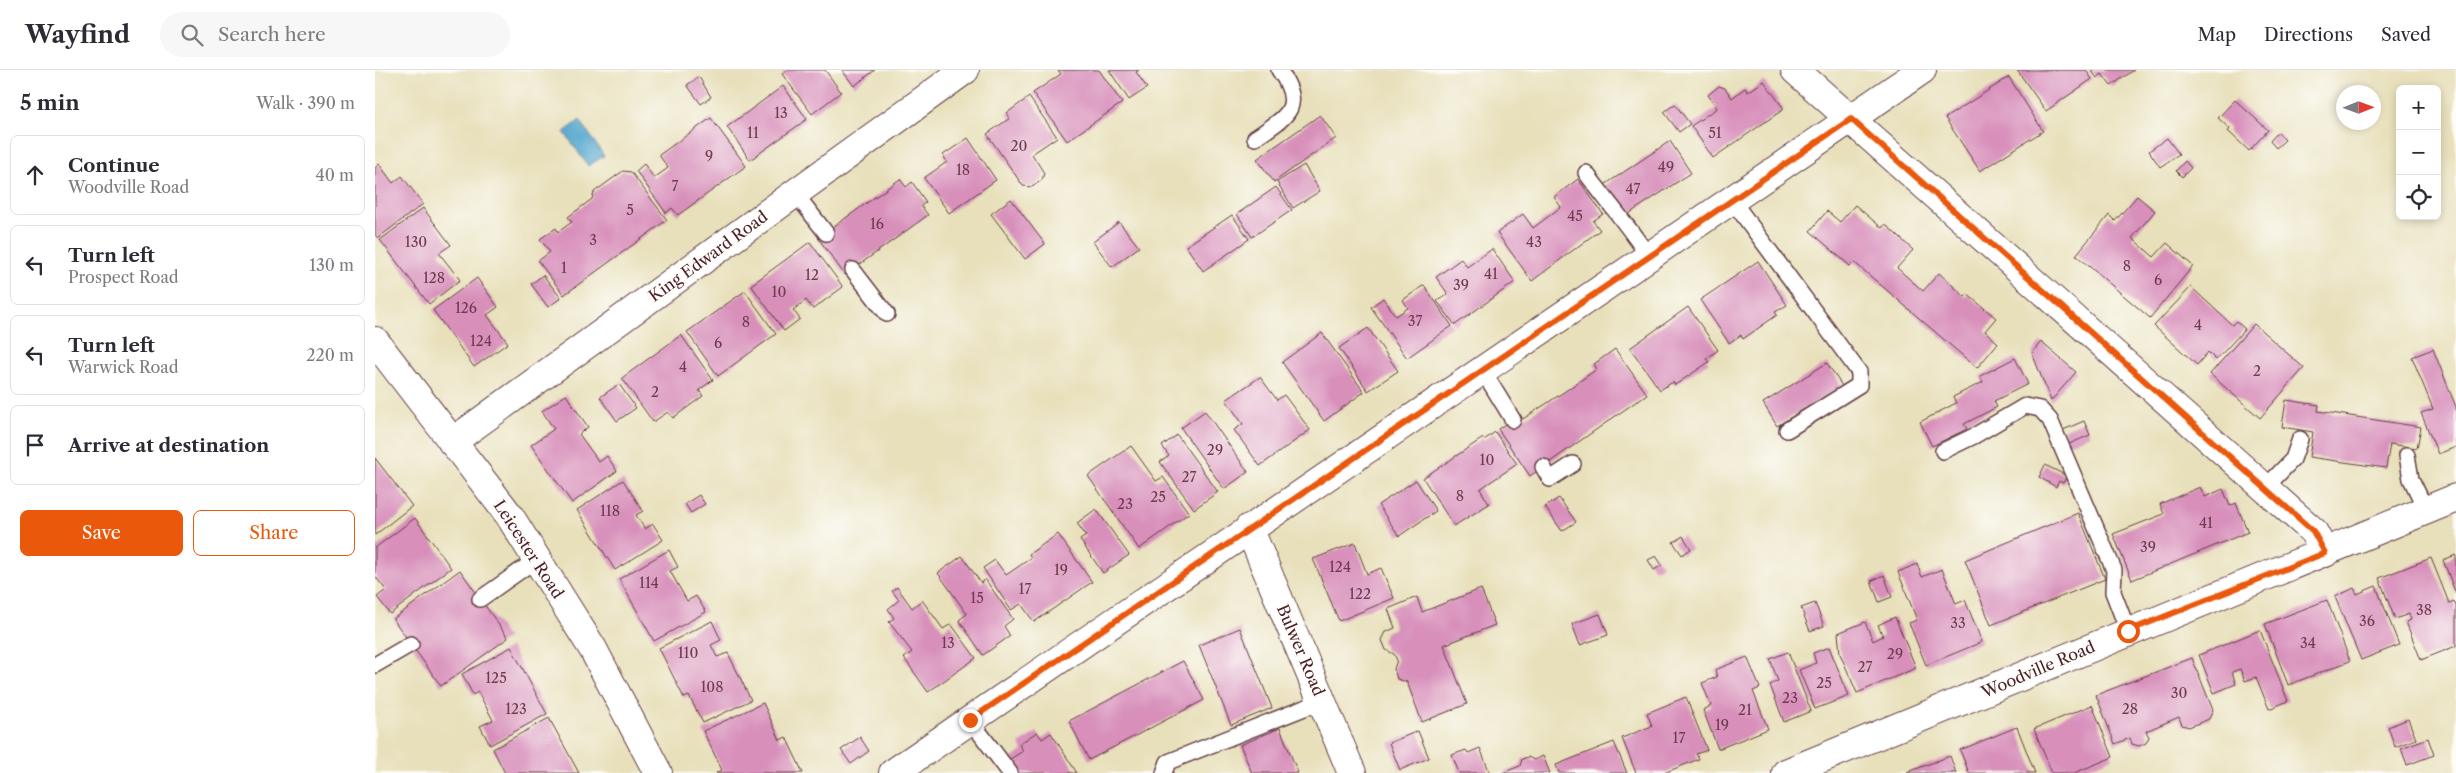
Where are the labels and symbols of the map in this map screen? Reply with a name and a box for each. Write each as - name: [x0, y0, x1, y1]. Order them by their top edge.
- north arrow: [2336, 85, 2381, 130]
- house number: 13: [774, 104, 788, 122]
- house number: 11: [747, 124, 759, 142]
- house number: 51: [1708, 124, 1722, 142]
- house number: 20: [1011, 137, 1028, 155]
- house number: 9: [705, 147, 713, 165]
- house number: 49: [1658, 158, 1674, 176]
- house number: 18: [956, 161, 970, 179]
- house number: 7: [672, 177, 679, 195]
- house number: 47: [1626, 180, 1641, 198]
- house number: 5: [626, 201, 634, 219]
- street label: King Edward Road: [645, 206, 772, 306]
- house number: 45: [1567, 207, 1583, 225]
- house number: 16: [870, 215, 884, 233]
- house number: 3: [589, 231, 597, 249]
- house number: 130: [405, 233, 427, 251]
- house number: 43: [1526, 233, 1542, 251]
- house number: 8: [2123, 257, 2131, 275]
- house number: 1: [561, 259, 567, 277]
- house number: 41: [1484, 265, 1498, 283]
- house number: 12: [805, 266, 819, 284]
- house number: 128: [423, 269, 445, 287]
- house number: 6: [2154, 271, 2162, 289]
- house number: 39: [1453, 276, 1469, 294]
- house number: 10: [772, 283, 786, 301]
- house number: 126: [455, 299, 477, 317]
- house number: 37: [1408, 312, 1422, 330]
- house number: 8: [742, 313, 750, 331]
- house number: 4: [2194, 316, 2202, 334]
- house number: 124: [470, 332, 492, 350]
- house number: 6: [714, 334, 722, 352]
- house number: 4: [679, 358, 687, 376]
- house number: 2: [2253, 362, 2261, 380]
- house number: 2: [651, 383, 659, 401]
- house number: 29: [1207, 441, 1223, 459]
- house number: 10: [1480, 451, 1494, 469]
- house number: 27: [1182, 468, 1197, 486]
- house number: 8: [1456, 487, 1464, 505]
- house number: 25: [1150, 488, 1166, 506]
- house number: 23: [1117, 495, 1133, 513]
- street label: Leicester Road: [490, 496, 568, 602]
- house number: 118: [600, 502, 620, 520]
- house number: 41: [2199, 514, 2213, 532]
- house number: 39: [2140, 538, 2156, 556]
- house number: 124: [1329, 558, 1351, 576]
- house number: 19: [1054, 561, 1068, 579]
- house number: 114: [639, 574, 659, 592]
- house number: 17: [1019, 580, 1031, 598]
- house number: 122: [1349, 585, 1371, 603]
- house number: 15: [970, 589, 984, 607]
- street label: Bulwer Road: [1273, 601, 1329, 699]
- house number: 38: [2416, 601, 2432, 619]
- house number: 36: [2359, 612, 2375, 630]
- house number: 33: [1950, 614, 1966, 632]
- route start: [2117, 620, 2140, 643]
- house number: 13: [941, 634, 955, 652]
- house number: 34: [2300, 634, 2316, 652]
- street label: Woodville Road: [1977, 636, 2098, 702]
- house number: 110: [678, 644, 698, 662]
- house number: 29: [1887, 645, 1903, 663]
- house number: 27: [1858, 658, 1873, 676]
- house number: 125: [485, 669, 507, 687]
- house number: 25: [1816, 674, 1832, 692]
- house number: 108: [700, 678, 724, 696]
- house number: 30: [2171, 684, 2187, 702]
- house number: 23: [1782, 689, 1798, 707]
- house number: 123: [505, 700, 527, 718]
- house number: 28: [2122, 700, 2138, 718]
- house number: 21: [1738, 701, 1752, 719]
- route end: [959, 709, 982, 732]
- house number: 19: [1715, 716, 1729, 734]
- house number: 17: [1673, 729, 1685, 747]

